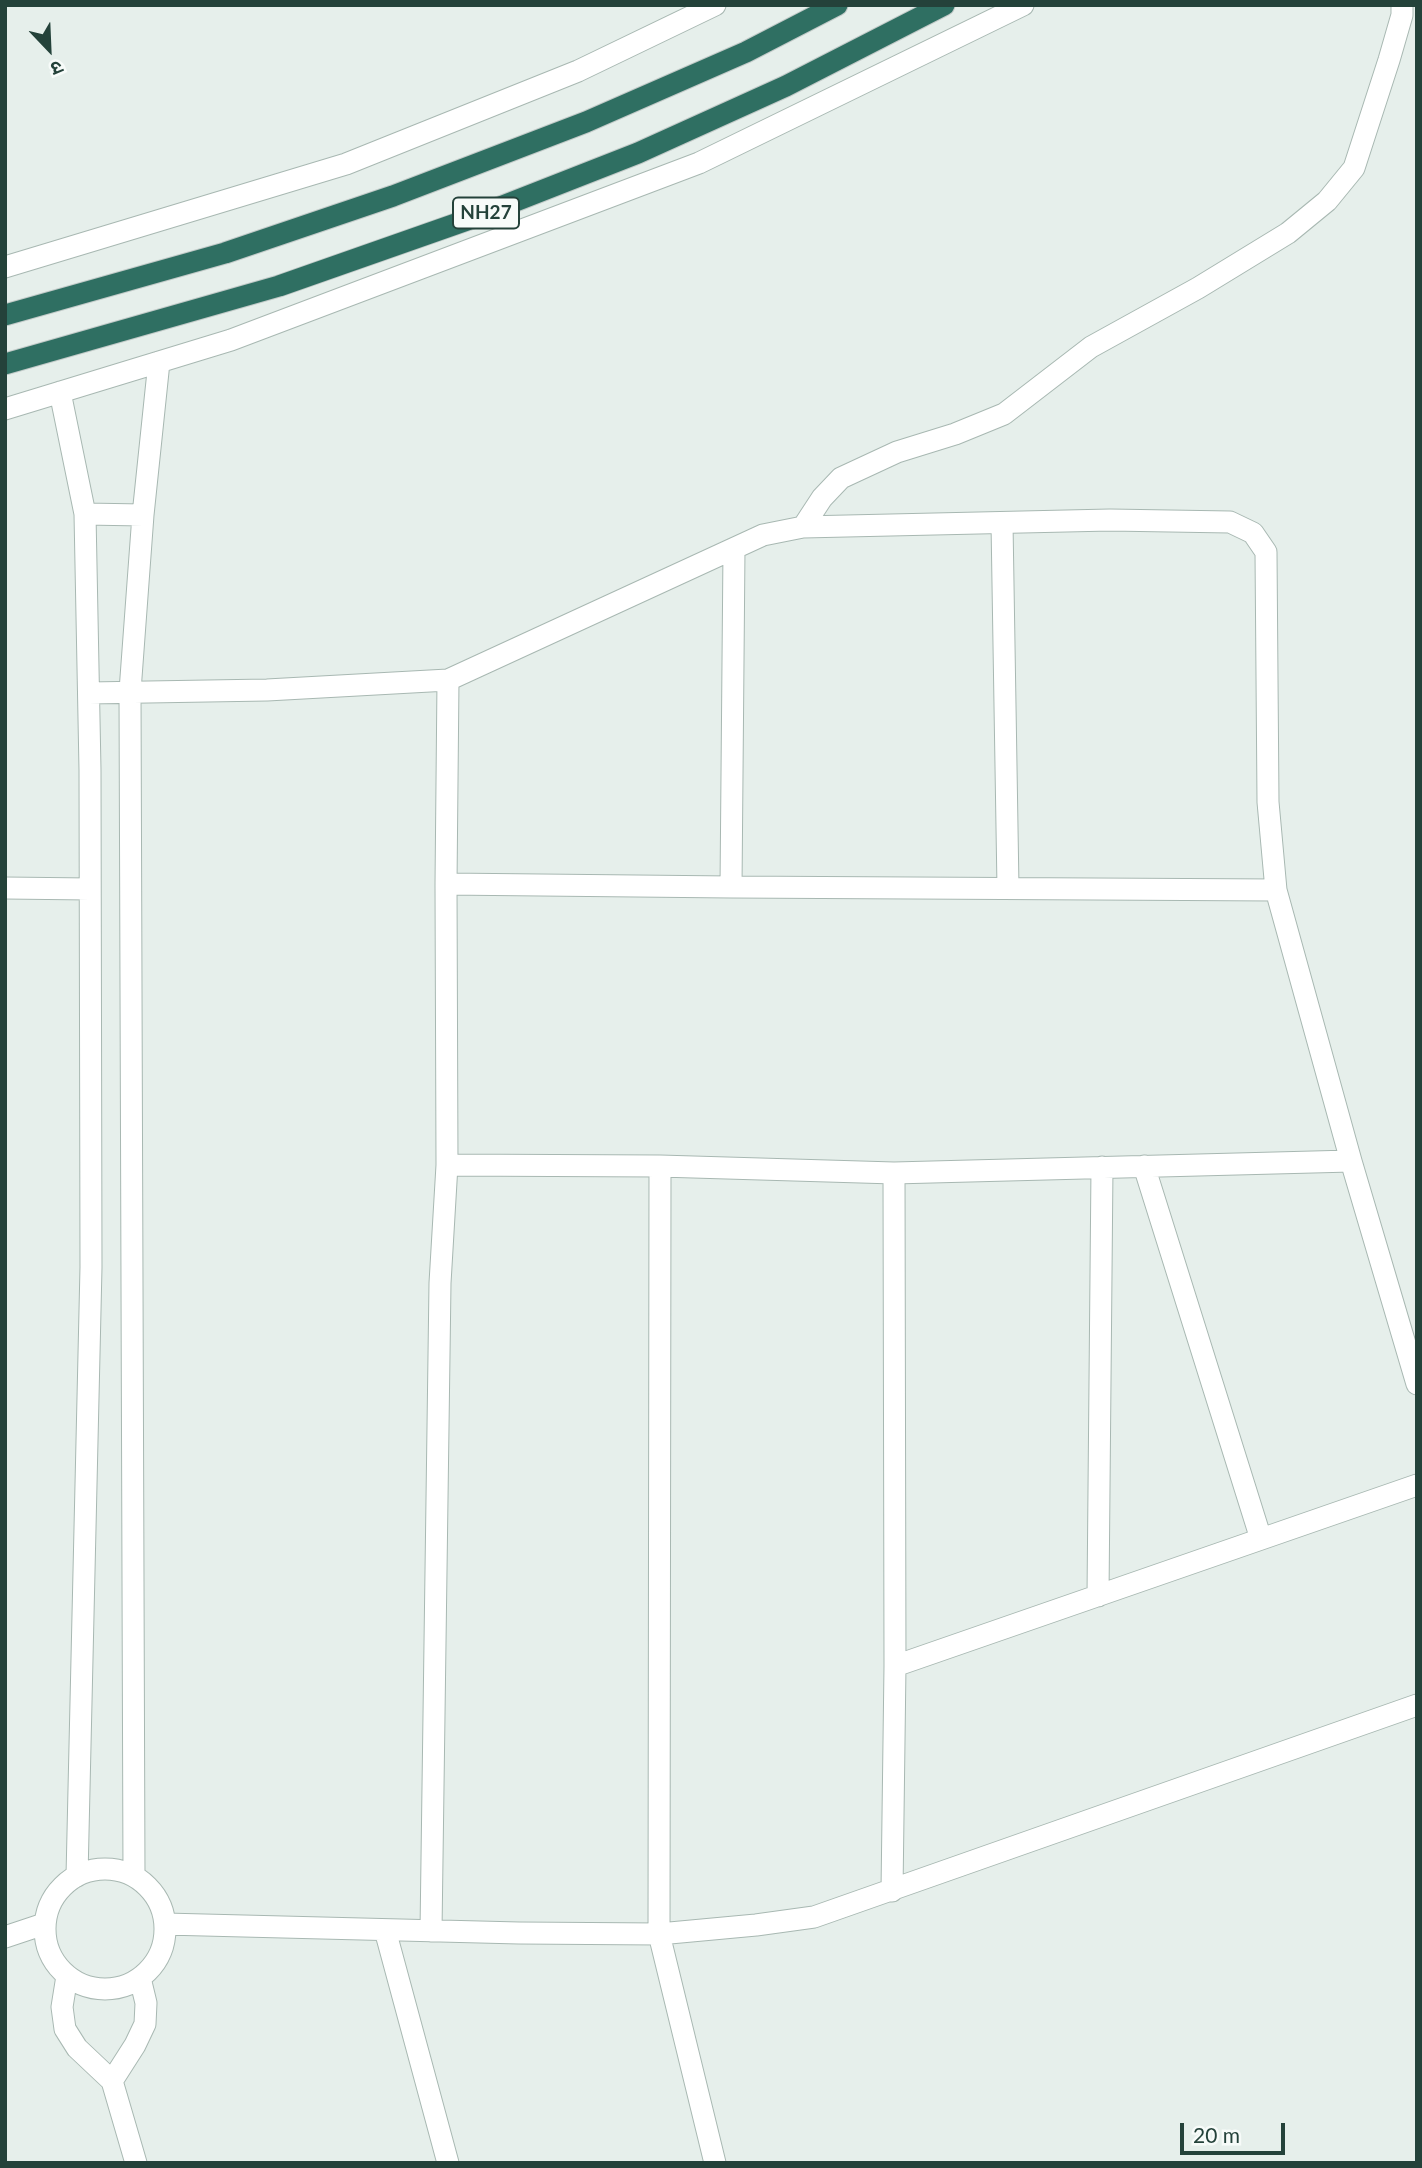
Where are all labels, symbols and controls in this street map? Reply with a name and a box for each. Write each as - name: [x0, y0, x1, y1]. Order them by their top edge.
- north arrow: [14, 14, 84, 84]
- text: उ: [48, 56, 67, 82]
- road number: NH27: [453, 197, 519, 228]
- scale bar: [1184, 2108, 1289, 2152]
- text: 20 m: [1193, 2122, 1240, 2147]

